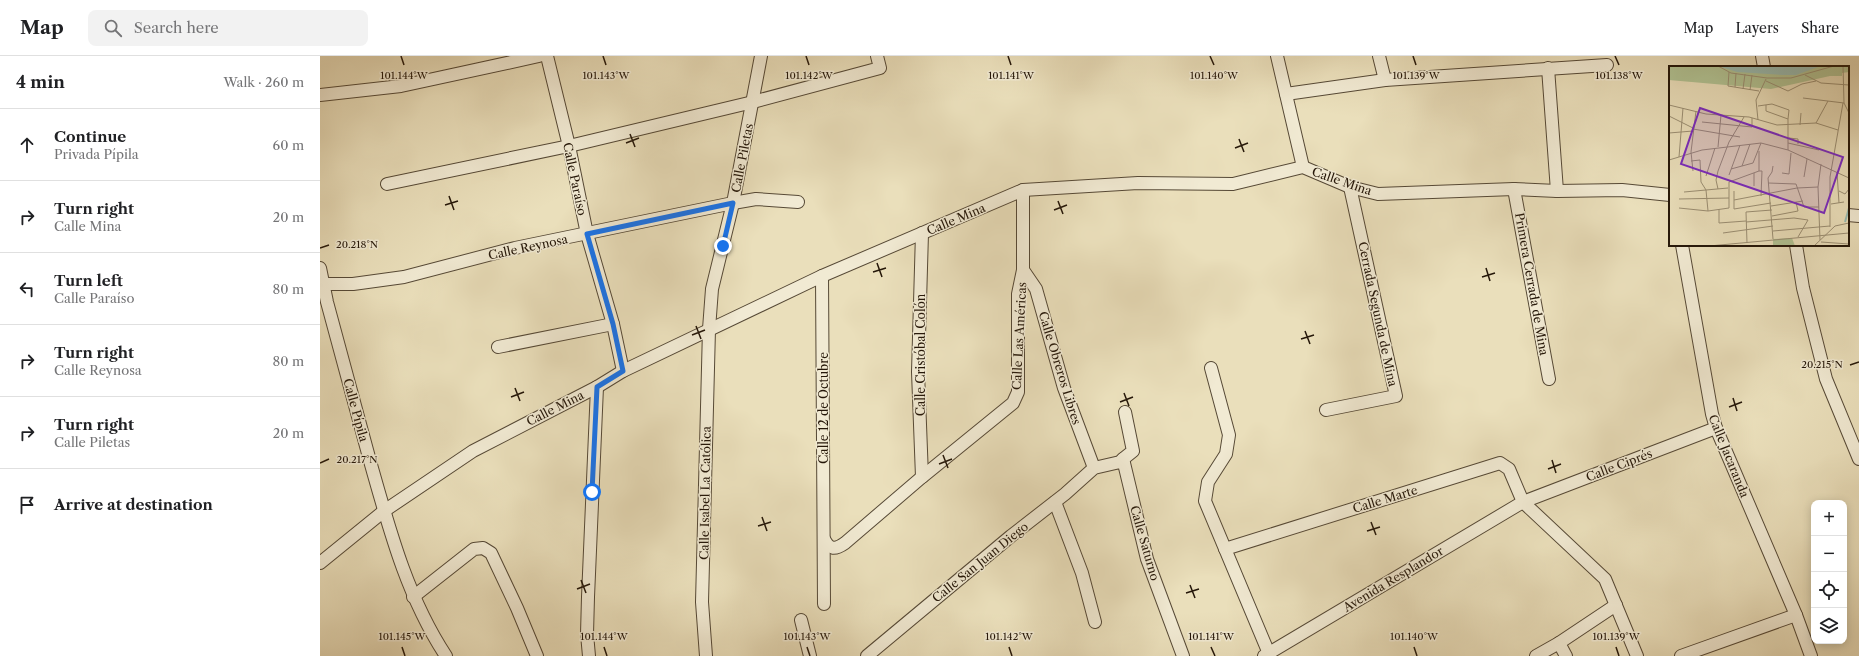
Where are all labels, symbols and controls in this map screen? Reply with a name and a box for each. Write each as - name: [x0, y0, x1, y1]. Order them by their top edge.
- search box: [88, 10, 368, 46]
- text: Map: [20, 16, 64, 39]
- icon: search: [102, 17, 124, 39]
- text: Search here: [134, 18, 219, 37]
- text: Map: [1683, 19, 1713, 37]
- text: Layers: [1735, 19, 1779, 37]
- text: Share: [1801, 19, 1839, 37]
- inset map: [1669, 66, 1849, 246]
- text: 101.144°W: [380, 69, 429, 82]
- text: 101.143°W: [582, 69, 631, 82]
- text: 101.142°W: [785, 69, 834, 82]
- text: 101.141°W: [988, 69, 1035, 82]
- text: 101.140°W: [1190, 69, 1239, 82]
- text: 101.139°W: [1392, 69, 1441, 82]
- text: 101.138°W: [1595, 69, 1644, 82]
- text: 4 min: [16, 72, 65, 92]
- text: Walk · 260 m: [223, 74, 304, 90]
- street label: Calle Piletas: [728, 122, 756, 194]
- text: Continue: [54, 127, 126, 146]
- icon: ahead: [16, 134, 38, 156]
- text: 60 m: [273, 137, 304, 153]
- street label: Calle Paraíso: [560, 141, 590, 217]
- text: Privada Pípila: [54, 146, 139, 162]
- street label: Calle Mina: [1310, 164, 1374, 198]
- text: Turn right: [54, 199, 134, 218]
- street label: Calle Mina: [924, 200, 988, 238]
- icon: right: [16, 206, 38, 228]
- text: 20 m: [273, 209, 304, 225]
- street label: Primera Cerrada de Mina: [1512, 211, 1552, 357]
- text: Calle Mina: [54, 218, 121, 234]
- street label: Calle Reynosa: [487, 231, 570, 263]
- route end: [714, 237, 732, 255]
- text: 20.218°N: [336, 238, 378, 251]
- street label: Cerrada Segunda de Mina: [1355, 240, 1401, 388]
- text: Turn left: [54, 271, 123, 290]
- icon: left: [16, 278, 38, 300]
- text: 80 m: [272, 281, 304, 297]
- street label: Calle Las Américas: [1009, 282, 1029, 390]
- text: Calle Paraíso: [54, 290, 134, 306]
- street label: Calle Cristóbal Colón: [913, 293, 928, 416]
- street label: Calle Obreros Libres: [1036, 310, 1084, 426]
- text: Turn right: [54, 343, 134, 362]
- icon: right: [16, 350, 38, 372]
- street label: Calle 12 de Octubre: [816, 352, 831, 464]
- text: 80 m: [272, 353, 304, 369]
- text: 20.215°N: [1801, 358, 1843, 371]
- text: Calle Reynosa: [54, 362, 142, 378]
- street label: Calle Pípila: [340, 377, 372, 444]
- street label: Calle Mina: [524, 387, 587, 429]
- street label: Calle Jacaranda: [1706, 412, 1753, 500]
- text: Turn right: [54, 415, 134, 434]
- icon: right: [16, 422, 38, 444]
- text: 20 m: [273, 425, 304, 441]
- street label: Calle Isabel La Católica: [696, 425, 714, 560]
- text: Calle Piletas: [54, 434, 130, 450]
- street label: Calle Ciprés: [1584, 445, 1654, 485]
- text: 20.217°N: [336, 453, 378, 466]
- street label: Calle Marte: [1351, 482, 1419, 516]
- route start: [583, 483, 601, 501]
- icon: arrive: [16, 494, 38, 516]
- text: Arrive at destination: [54, 495, 213, 514]
- map controls: [1811, 500, 1847, 644]
- button: +: [1811, 500, 1847, 536]
- street label: Calle Saturno: [1127, 504, 1163, 582]
- street label: Calle San Juan Diego: [929, 519, 1031, 605]
- button: −: [1811, 536, 1847, 572]
- street label: Avenida Resplandor: [1339, 543, 1446, 615]
- button: locate: [1811, 572, 1847, 608]
- button: layers: [1811, 608, 1847, 644]
- text: 101.145°W: [378, 630, 427, 643]
- text: 101.144°W: [580, 630, 629, 643]
- text: 101.143°W: [783, 630, 832, 643]
- text: 101.142°W: [985, 630, 1034, 643]
- text: 101.141°W: [1188, 630, 1235, 643]
- text: 101.140°W: [1390, 630, 1439, 643]
- text: 101.139°W: [1592, 630, 1641, 643]

